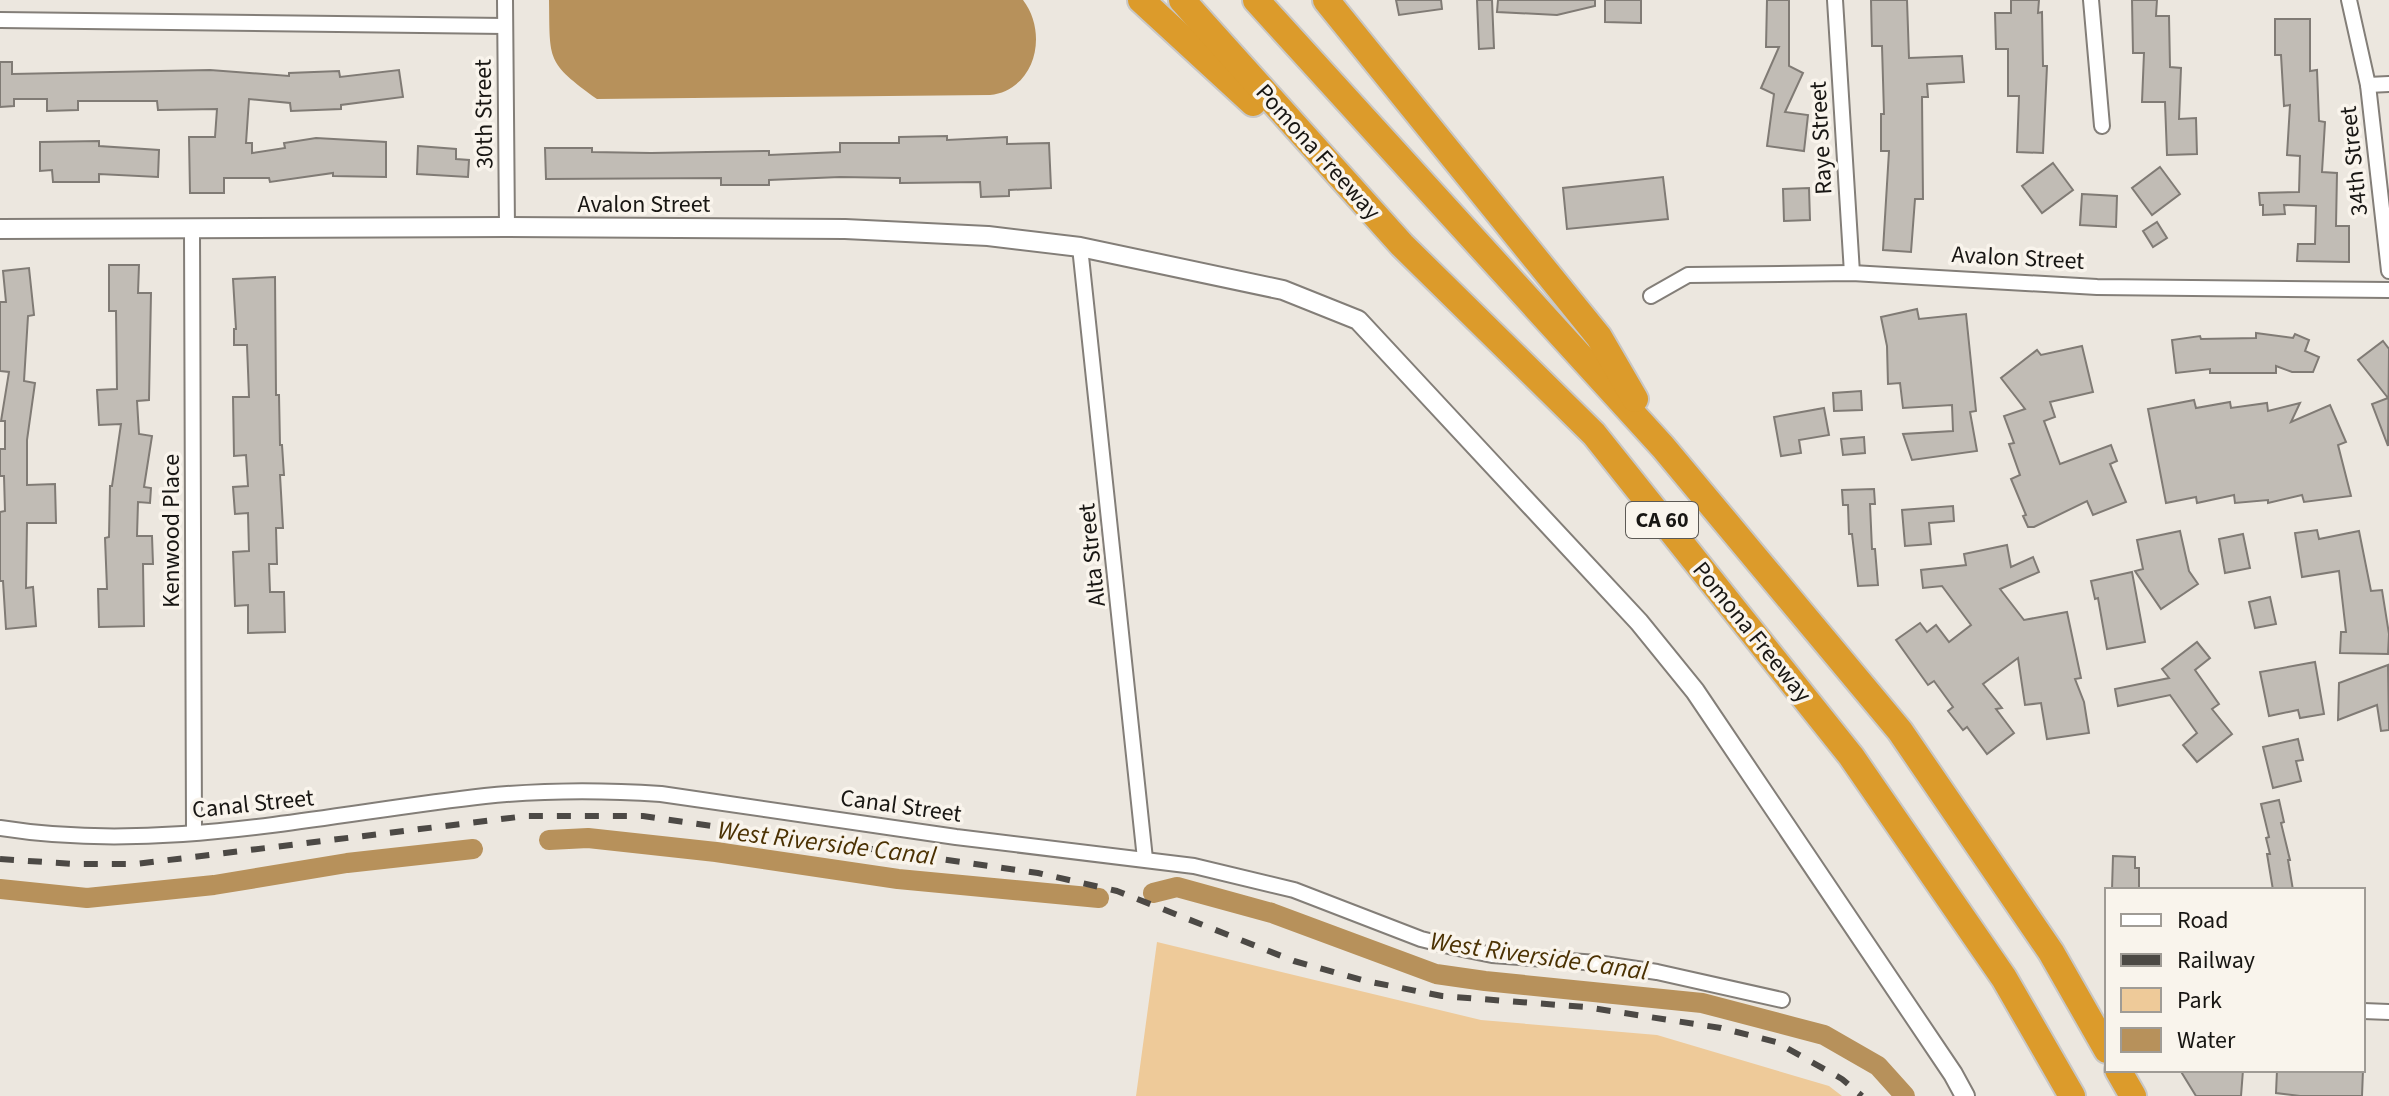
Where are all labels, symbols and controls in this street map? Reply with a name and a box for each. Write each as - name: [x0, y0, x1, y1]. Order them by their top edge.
- street label: 30th Street: [466, 59, 502, 169]
- street label: Pomona Freeway: [1247, 76, 1389, 228]
- street label: Raye Street: [1801, 80, 1841, 196]
- street label: 34th Street: [2331, 104, 2377, 218]
- street label: Avalon Street: [578, 187, 710, 222]
- street label: Avalon Street: [1951, 237, 2085, 279]
- street label: Kenwood Place: [154, 454, 189, 608]
- street label: Alta Street: [1069, 502, 1115, 608]
- road number: CA 60: [1626, 502, 1698, 538]
- street label: Pomona Freeway: [1684, 554, 1820, 710]
- street label: Canal Street: [190, 780, 316, 828]
- street label: Canal Street: [838, 780, 964, 832]
- water label: West Riverside Canal: [716, 811, 939, 875]
- legend: [2105, 888, 2365, 1072]
- text: Road: [2177, 903, 2229, 938]
- water label: West Riverside Canal: [1428, 922, 1651, 990]
- text: Railway: [2177, 943, 2255, 978]
- text: Park: [2177, 983, 2222, 1018]
- text: Water: [2177, 1023, 2236, 1058]

